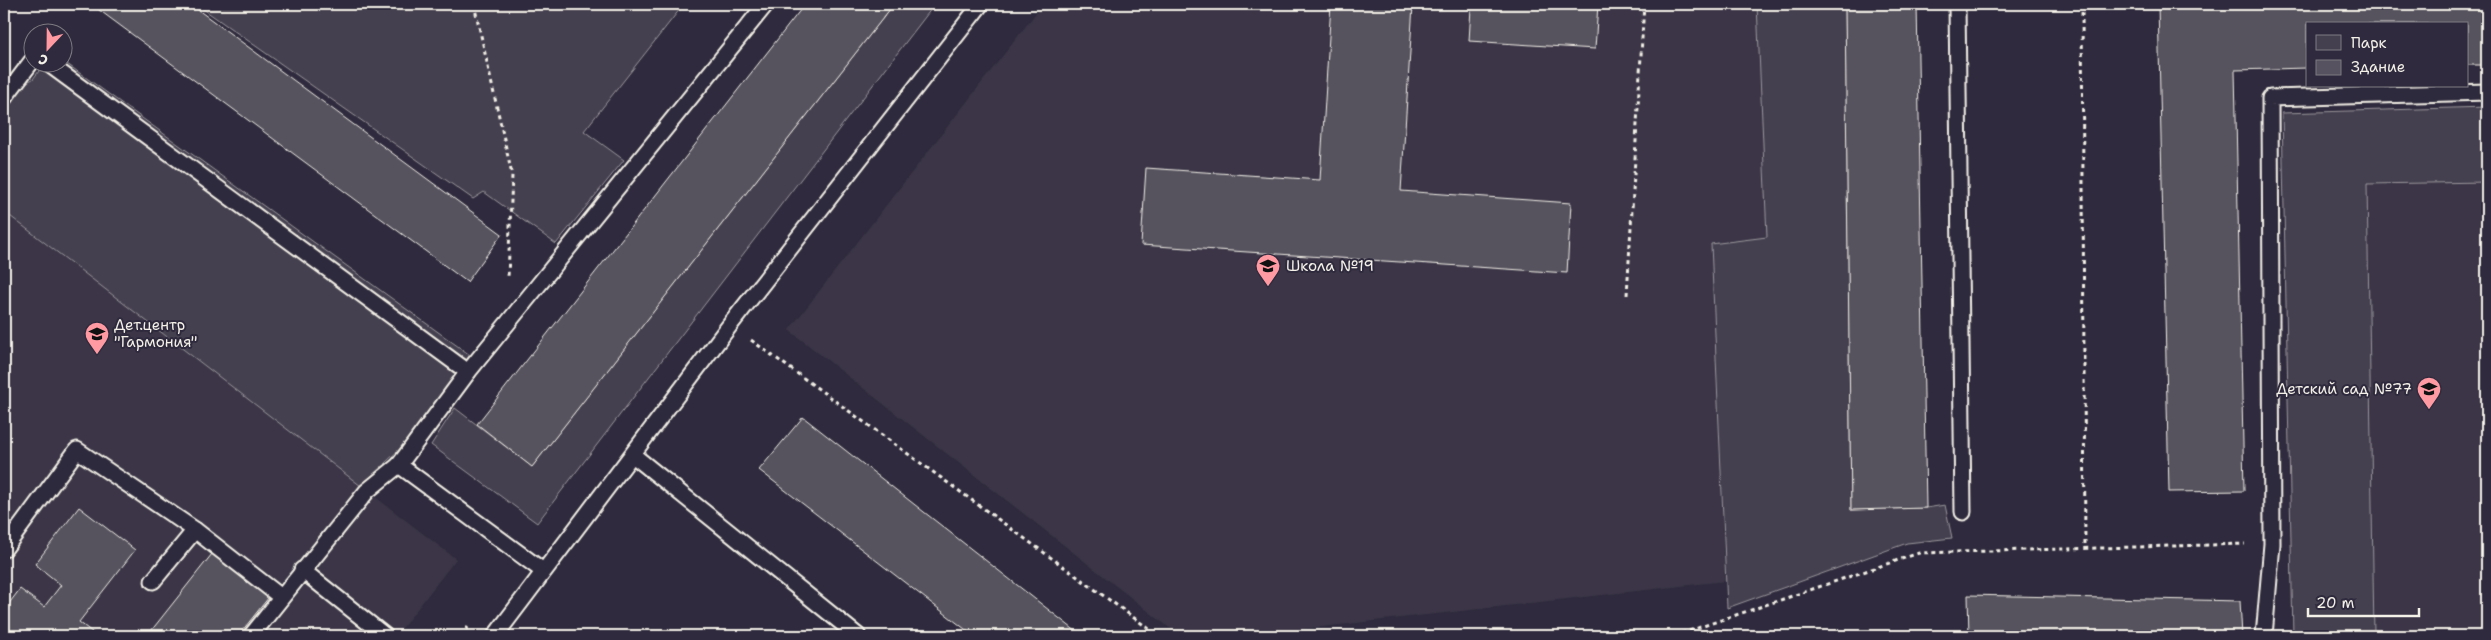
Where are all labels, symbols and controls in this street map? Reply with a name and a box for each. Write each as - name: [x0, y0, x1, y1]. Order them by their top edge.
- north arrow: [22, 22, 72, 72]
- legend: [2306, 22, 2468, 88]
- text: Парк: [2351, 33, 2387, 53]
- text: С: [36, 50, 50, 70]
- text: Здание: [2351, 57, 2405, 77]
- school or university icon: Школа №19: [1255, 253, 1281, 287]
- place label: Школа №19: [1286, 256, 1374, 276]
- place label: Дет.центр "Гармония": [114, 315, 198, 352]
- school or university icon: Дет.центр "Гармония": [84, 321, 110, 355]
- school or university icon: Детский сад №77: [2416, 376, 2442, 410]
- place label: Детский сад №77: [2276, 379, 2412, 399]
- scale bar: [2308, 585, 2420, 617]
- text: 20 m: [2316, 593, 2355, 613]

